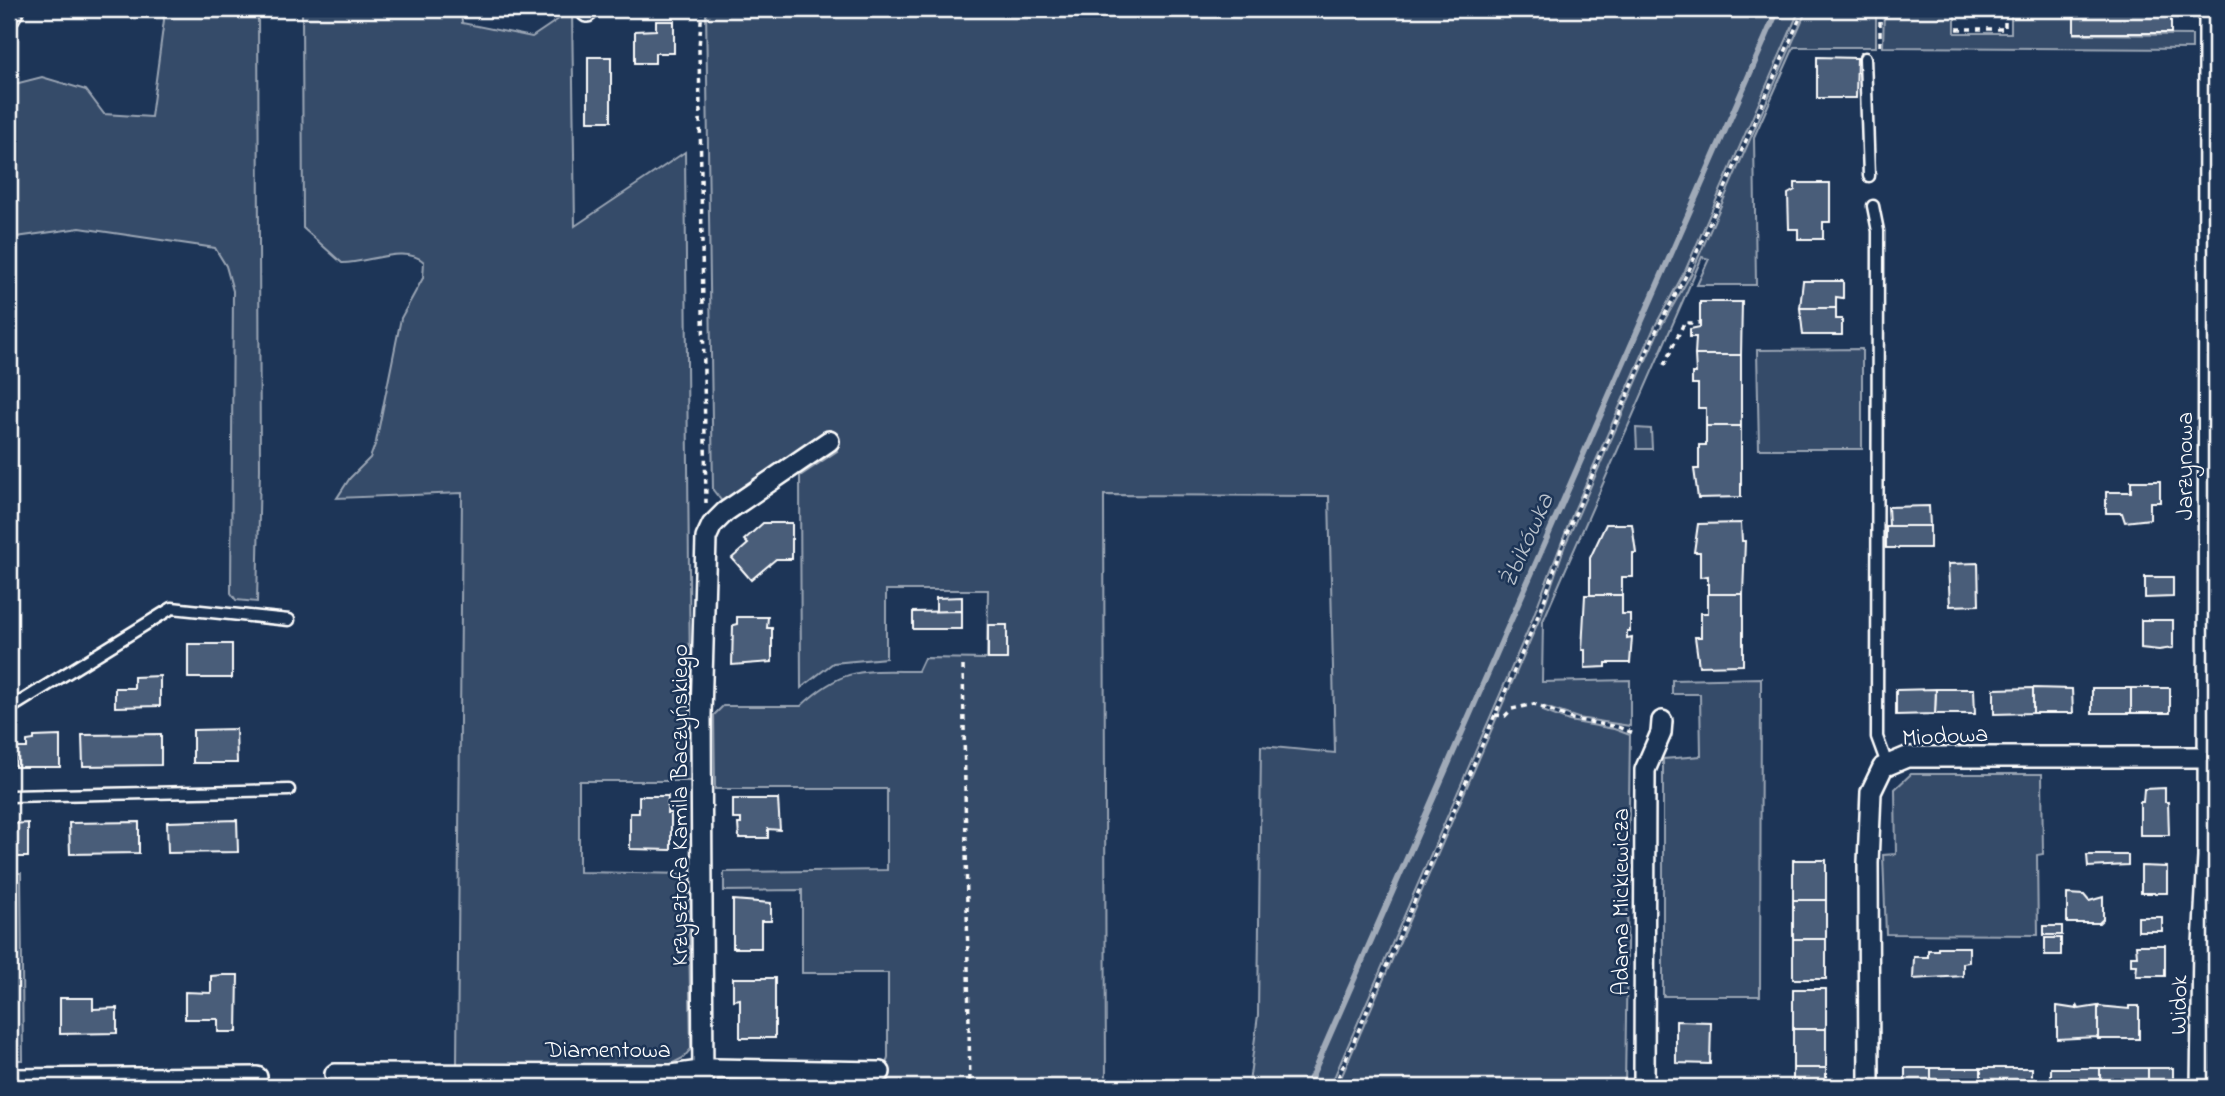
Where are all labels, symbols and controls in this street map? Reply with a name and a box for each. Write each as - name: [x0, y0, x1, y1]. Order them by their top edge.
- street label: Jarzynowa: [2169, 412, 2205, 520]
- water label: Żbikówka: [1490, 487, 1566, 595]
- street label: Krzysztofa Kamila Baczyńskiego: [664, 644, 700, 966]
- street label: Miodowa: [1901, 718, 1989, 757]
- street label: Adama Mickiewicza: [1605, 808, 1640, 996]
- street label: Widok: [2162, 974, 2199, 1035]
- street label: Diamentowa: [544, 1034, 671, 1069]

